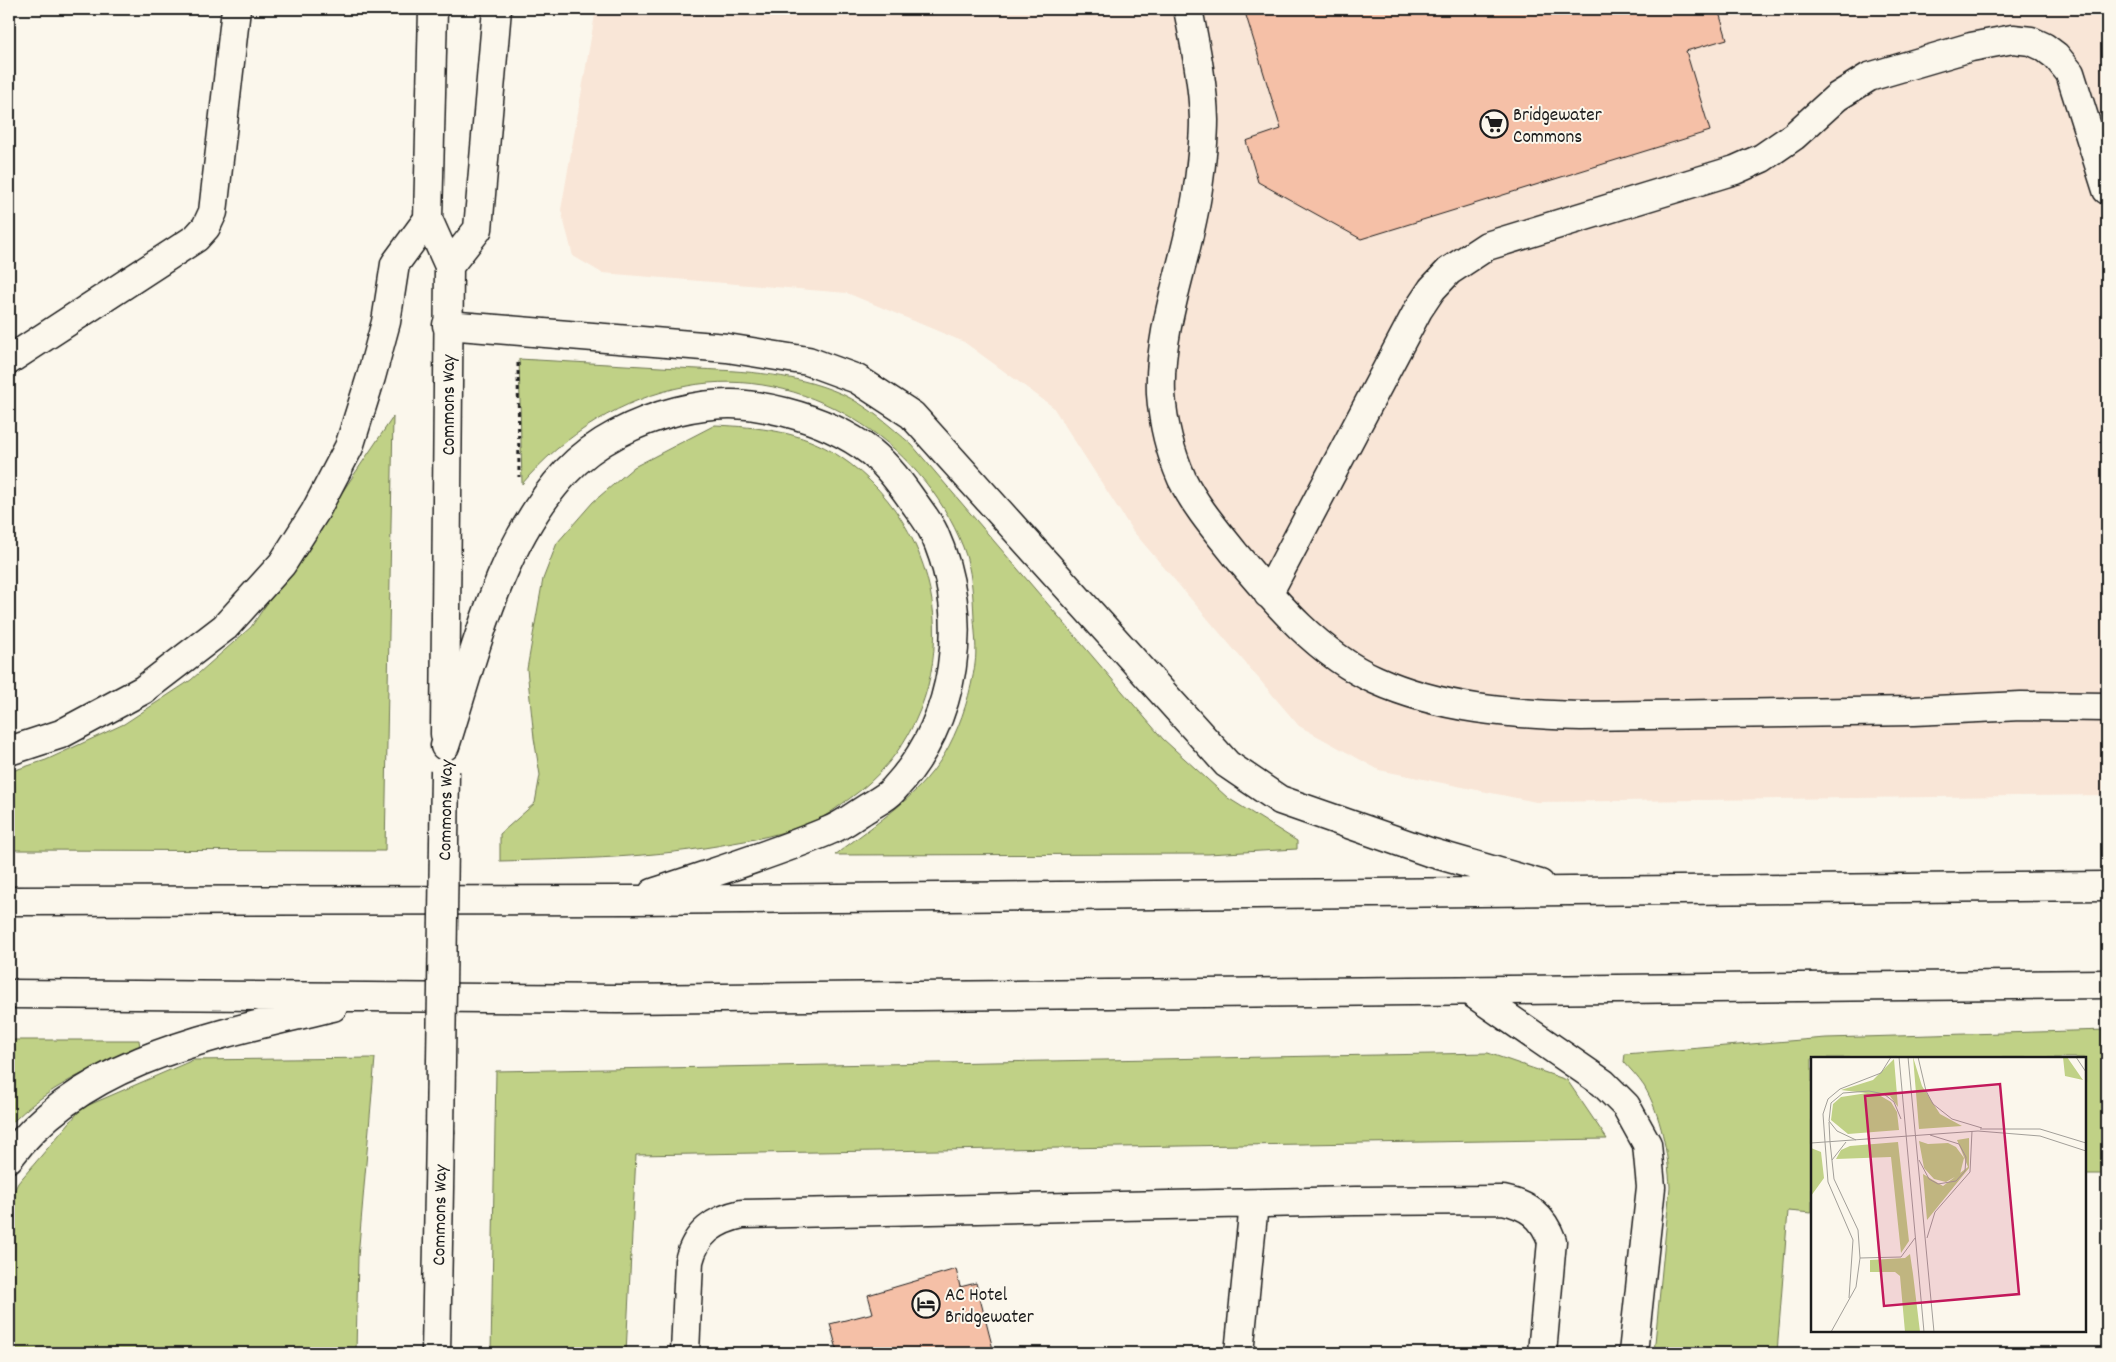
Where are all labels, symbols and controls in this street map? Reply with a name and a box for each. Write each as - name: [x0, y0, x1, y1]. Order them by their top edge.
- place label: Bridgewater Commons: [1513, 103, 1602, 152]
- supermarket icon: Bridgewater Commons: [1479, 109, 1509, 139]
- street label: Commons Way: [437, 354, 464, 456]
- street label: Commons Way: [433, 759, 462, 861]
- inset map: [1811, 1057, 2086, 1332]
- street label: Commons Way: [427, 1164, 456, 1266]
- place label: AC Hotel Bridgewater: [945, 1283, 1034, 1332]
- hotel icon: AC Hotel Bridgewater: [911, 1289, 941, 1319]

